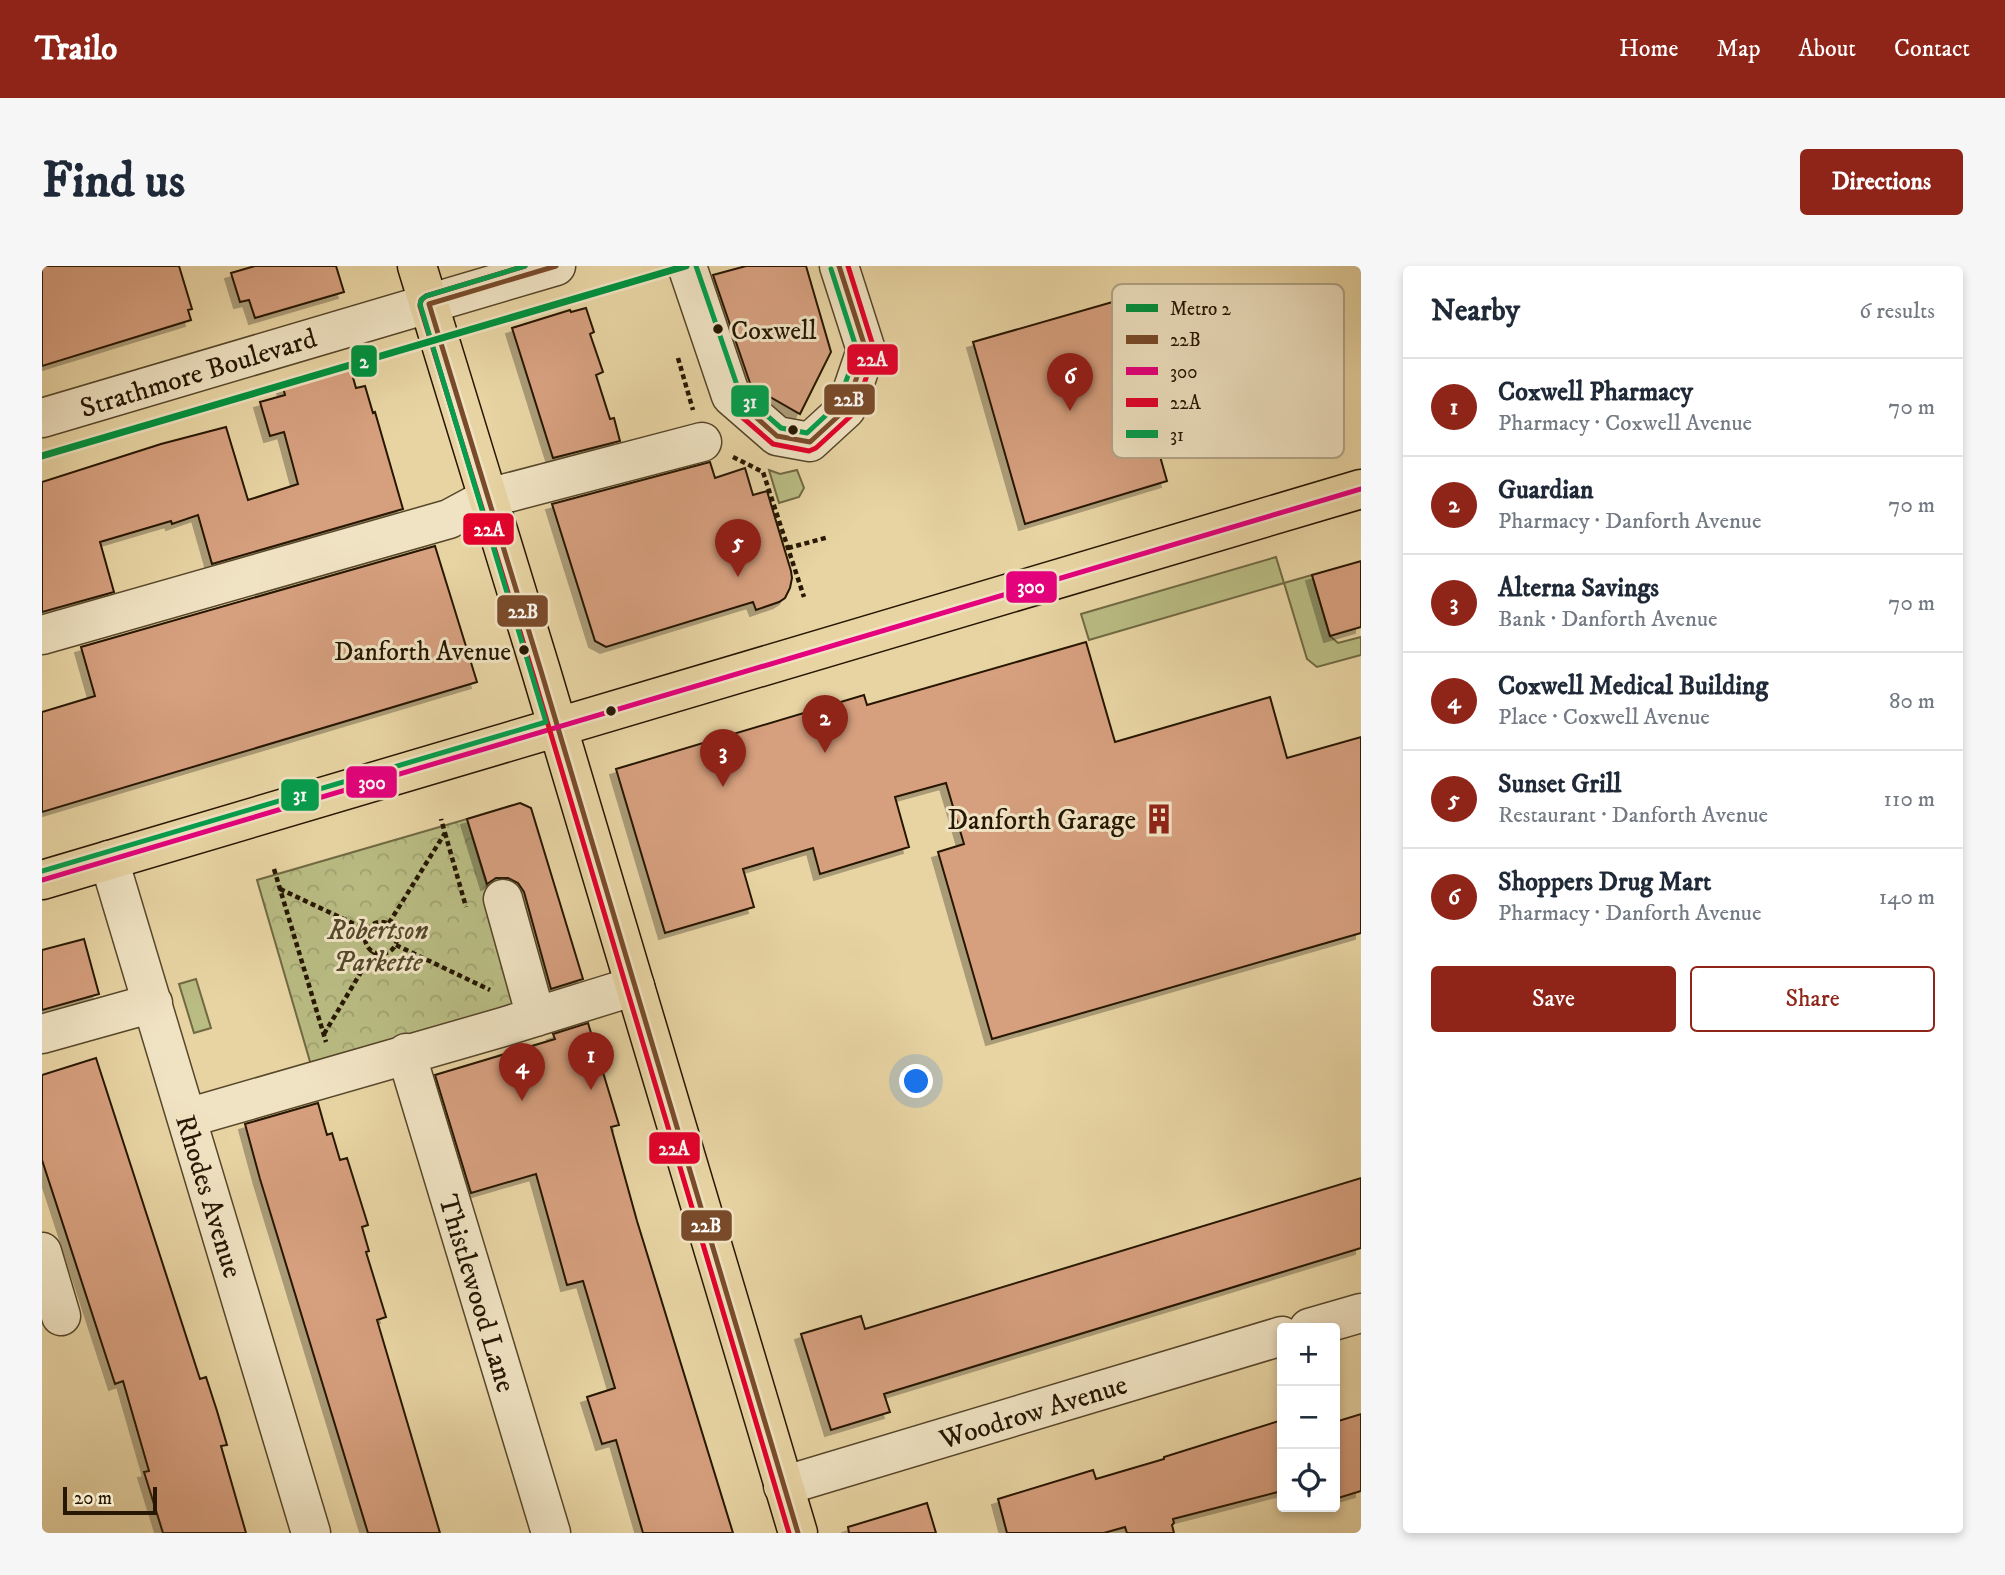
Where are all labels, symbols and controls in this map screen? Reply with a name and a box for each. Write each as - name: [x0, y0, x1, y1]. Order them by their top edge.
- text: Trailo: [35, 29, 117, 70]
- text: Home: [1619, 34, 1678, 64]
- text: Map: [1716, 34, 1761, 64]
- text: About: [1799, 34, 1856, 64]
- text: Contact: [1894, 34, 1970, 64]
- button: Directions: [1800, 149, 1963, 215]
- text: Find us: [42, 151, 185, 213]
- legend: [1112, 284, 1344, 458]
- text: Nearby: [1431, 293, 1520, 330]
- text: 6 results: [1859, 297, 1935, 326]
- text: Metro 2: [1170, 298, 1231, 321]
- place label: Coxwell: [731, 315, 817, 348]
- street label: Strathmore Boulevard: [76, 321, 321, 426]
- marker: Coxwell: [711, 322, 725, 336]
- text: 22B: [1170, 329, 1201, 352]
- line badge: 22A: [846, 343, 899, 376]
- line badge: 2: [350, 344, 378, 378]
- text: 22A: [857, 349, 888, 372]
- text: 2: [359, 351, 369, 374]
- pin: 6: [1047, 353, 1093, 411]
- text: 300: [1170, 361, 1198, 384]
- text: Coxwell Pharmacy: [1498, 376, 1693, 409]
- line badge: 22B: [823, 383, 876, 416]
- line badge: 31: [730, 384, 770, 418]
- text: 22B: [834, 389, 864, 412]
- text: 31: [743, 391, 757, 414]
- text: 22A: [1170, 392, 1202, 415]
- text: 1: [1450, 393, 1458, 422]
- text: 70 m: [1888, 393, 1935, 422]
- text: Pharmacy · Coxwell Avenue: [1498, 409, 1752, 438]
- unlabelled marker: [786, 423, 800, 437]
- text: 31: [1170, 424, 1184, 447]
- text: Guardian: [1498, 474, 1594, 507]
- text: 2: [1448, 491, 1460, 520]
- text: 70 m: [1888, 491, 1935, 520]
- text: Pharmacy · Danforth Avenue: [1498, 507, 1762, 536]
- line badge: 22A: [462, 512, 515, 546]
- text: 22A: [474, 519, 505, 542]
- pin: 5: [715, 519, 761, 577]
- line badge: 300: [1005, 570, 1058, 604]
- text: Alterna Savings: [1498, 572, 1659, 605]
- text: 300: [1017, 576, 1045, 599]
- text: 3: [1450, 589, 1458, 618]
- text: 70 m: [1888, 589, 1935, 618]
- line badge: 22B: [496, 594, 549, 628]
- text: 22B: [508, 601, 538, 624]
- text: Bank · Danforth Avenue: [1498, 605, 1718, 634]
- place label: Danforth Avenue: [334, 636, 511, 669]
- marker: Danforth Avenue: [517, 643, 531, 657]
- text: Coxwell Medical Building: [1498, 670, 1768, 703]
- text: 4: [1447, 687, 1461, 716]
- text: 80 m: [1889, 687, 1935, 716]
- pin: 2: [802, 695, 848, 753]
- text: Place · Coxwell Avenue: [1498, 703, 1710, 732]
- unlabelled marker: [604, 704, 618, 718]
- pin: 3: [700, 729, 746, 787]
- line badge: 300: [345, 765, 398, 799]
- text: Sunset Grill: [1498, 768, 1621, 801]
- text: 300: [358, 772, 386, 795]
- line badge: 31: [280, 778, 320, 812]
- text: 31: [293, 784, 307, 807]
- text: 5: [1448, 785, 1460, 814]
- text: 110 m: [1884, 785, 1935, 814]
- text: Restaurant · Danforth Avenue: [1498, 801, 1768, 830]
- building icon: Danforth Garage: [1142, 802, 1176, 836]
- place label: Danforth Garage: [947, 803, 1136, 838]
- text: Shoppers Drug Mart: [1498, 866, 1711, 899]
- text: 6: [1448, 883, 1460, 912]
- text: 140 m: [1879, 883, 1935, 912]
- text: Pharmacy · Danforth Avenue: [1498, 899, 1762, 928]
- park label: Robertson Parkette: [327, 913, 428, 980]
- button: Save: [1431, 966, 1676, 1032]
- button: Share: [1690, 966, 1935, 1032]
- pin: 1: [568, 1032, 614, 1090]
- pin: 4: [499, 1043, 545, 1101]
- your location: [899, 1064, 933, 1098]
- street label: Rhodes Avenue: [167, 1111, 250, 1282]
- line badge: 22A: [648, 1131, 701, 1165]
- text: 22A: [659, 1138, 690, 1161]
- street label: Thistlewood Lane: [430, 1190, 523, 1396]
- line badge: 22B: [680, 1209, 733, 1242]
- text: 22B: [691, 1215, 721, 1238]
- map controls: [1277, 1323, 1340, 1512]
- button: +: [1277, 1323, 1340, 1386]
- street label: Woodrow Avenue: [935, 1367, 1131, 1458]
- button: −: [1277, 1386, 1340, 1449]
- button: locate: [1277, 1449, 1340, 1512]
- scale bar: [63, 1484, 158, 1516]
- text: 20 m: [74, 1487, 112, 1510]

